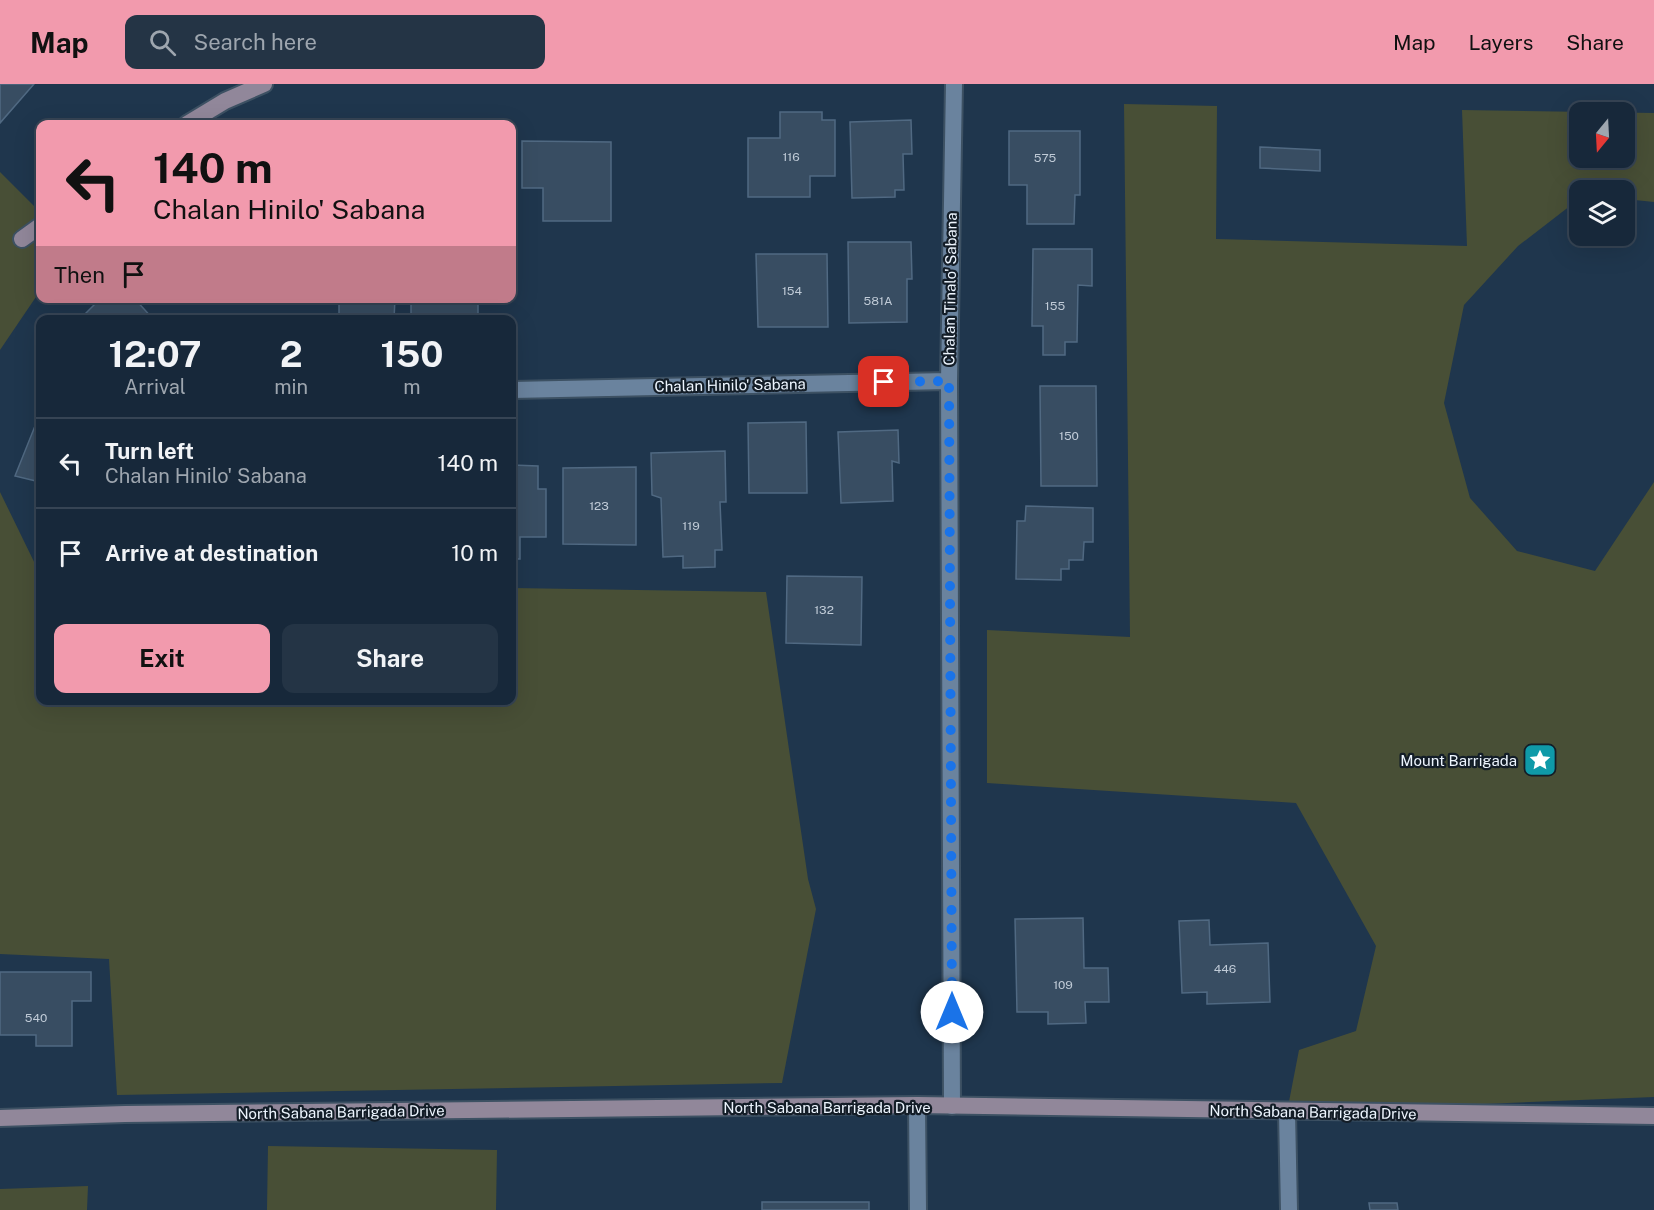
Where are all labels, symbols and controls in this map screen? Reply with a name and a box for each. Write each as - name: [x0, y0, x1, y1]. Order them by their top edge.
- search box: [125, 15, 545, 69]
- text: Map: [30, 26, 89, 59]
- icon: search: [146, 26, 179, 59]
- text: Search here: [194, 29, 317, 55]
- text: Map: [1393, 30, 1436, 55]
- text: Layers: [1469, 30, 1533, 55]
- text: Share: [1566, 30, 1624, 55]
- north arrow: [1569, 102, 1635, 168]
- map controls: [1569, 102, 1635, 246]
- text: 140 m: [153, 143, 273, 192]
- icon: left: [54, 144, 132, 222]
- house number: 116: [782, 150, 800, 164]
- house number: 575: [1034, 151, 1057, 165]
- button: layers: [1569, 180, 1635, 246]
- text: Chalan Hinilo' Sabana: [153, 193, 426, 225]
- street label: Chalan Tinalo' Sabana: [940, 212, 960, 366]
- icon: arrive: [117, 258, 150, 291]
- text: Then: [54, 262, 105, 288]
- house number: 154: [782, 284, 803, 298]
- house number: 581A: [864, 294, 893, 308]
- house number: 155: [1045, 299, 1065, 313]
- text: 12:07: [109, 333, 202, 375]
- text: 2: [280, 333, 303, 375]
- text: 150: [381, 333, 443, 375]
- pin: [858, 356, 909, 407]
- icon: arrive: [867, 365, 900, 398]
- text: Arrival: [124, 375, 186, 399]
- text: min: [274, 375, 308, 399]
- text: m: [403, 375, 421, 399]
- street label: Chalan Hinilo' Sabana: [654, 375, 806, 395]
- house number: 150: [1059, 429, 1079, 443]
- text: Turn left: [105, 438, 194, 464]
- icon: left: [54, 447, 87, 480]
- text: 140 m: [437, 450, 498, 476]
- text: Chalan Hinilo' Sabana: [105, 464, 307, 488]
- house number: 123: [589, 499, 609, 513]
- house number: 119: [682, 519, 700, 533]
- icon: arrive: [54, 537, 87, 570]
- text: Arrive at destination: [105, 540, 318, 566]
- text: 10 m: [451, 540, 498, 566]
- house number: 132: [814, 603, 834, 617]
- button: Exit: [54, 624, 270, 693]
- button: Share: [282, 624, 498, 693]
- place icon: Mount Barrigada: [1522, 742, 1558, 778]
- place label: Mount Barrigada: [1400, 752, 1517, 769]
- house number: 446: [1214, 962, 1236, 976]
- house number: 109: [1053, 978, 1073, 992]
- position arrow: [920, 980, 984, 1044]
- house number: 540: [25, 1011, 47, 1025]
- street label: North Sabana Barrigada Drive: [723, 1099, 931, 1116]
- street label: North Sabana Barrigada Drive: [237, 1102, 445, 1122]
- street label: North Sabana Barrigada Drive: [1209, 1102, 1417, 1122]

